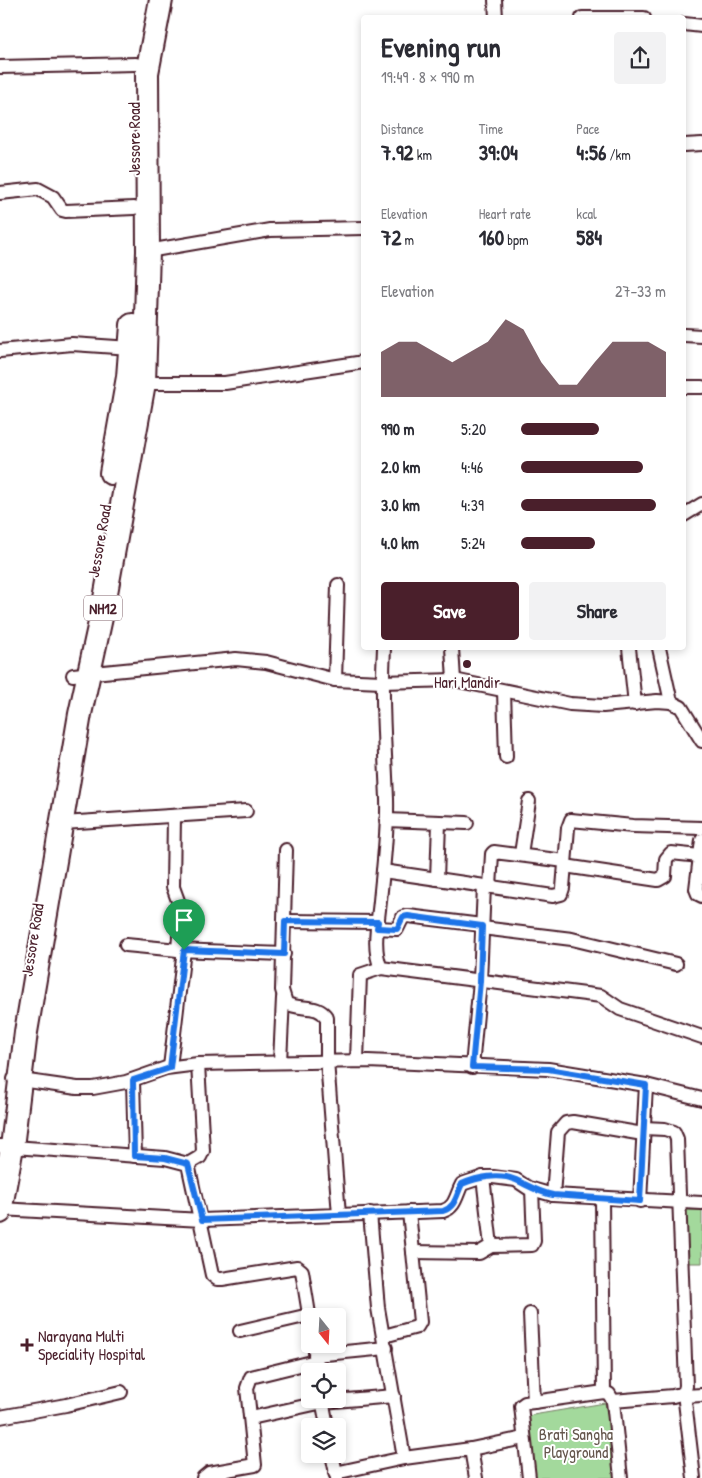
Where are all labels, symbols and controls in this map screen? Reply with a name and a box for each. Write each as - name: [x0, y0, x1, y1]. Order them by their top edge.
- text: Evening run: [381, 28, 501, 66]
- button: share: [614, 32, 666, 84]
- text: 19:49 · 8 × 990 m: [381, 66, 474, 88]
- street label: Jessore Road: [123, 102, 145, 176]
- text: Distance: [381, 119, 424, 138]
- text: Time: [479, 119, 503, 138]
- text: Pace: [576, 119, 600, 138]
- text: 7.92: [381, 138, 413, 167]
- text: 39:04: [479, 138, 518, 167]
- text: 4:56: [576, 138, 606, 167]
- text: km: [413, 145, 432, 164]
- text: /km: [606, 145, 631, 164]
- text: Elevation: [381, 204, 428, 223]
- text: Heart rate: [479, 204, 531, 223]
- text: kcal: [576, 204, 597, 223]
- text: 72: [381, 223, 401, 252]
- text: 160: [479, 223, 504, 252]
- text: 584: [576, 223, 602, 252]
- text: m: [401, 230, 414, 249]
- text: bpm: [504, 230, 529, 249]
- text: Elevation: [381, 280, 434, 302]
- text: 27–33 m: [615, 280, 666, 302]
- text: 990 m: [381, 418, 414, 440]
- text: 5:20: [461, 418, 486, 440]
- text: 2.0 km: [381, 456, 420, 478]
- text: 4:46: [461, 456, 483, 478]
- text: 3.0 km: [381, 494, 420, 516]
- text: 4:39: [461, 494, 484, 516]
- street label: Jessore Road: [82, 503, 116, 579]
- text: 4.0 km: [381, 532, 419, 554]
- text: 5:24: [461, 532, 485, 554]
- button: Save: [381, 582, 519, 640]
- button: Share: [529, 582, 666, 640]
- road number: NH12: [84, 596, 122, 620]
- marker: Hari Mandir: [461, 658, 473, 670]
- place label: Hari Mandir: [434, 671, 500, 693]
- pin: [163, 899, 205, 950]
- street label: Jessore Road: [15, 902, 49, 978]
- icon: arrive: [170, 906, 198, 934]
- north arrow: [301, 1308, 346, 1352]
- map controls: [301, 1308, 346, 1463]
- place label: Narayana Multi Speciality Hospital: [38, 1325, 146, 1365]
- marker: Narayana Multi Speciality Hospital: [20, 1338, 34, 1352]
- button: locate: [301, 1363, 346, 1408]
- button: layers: [301, 1418, 346, 1463]
- park label: Brati Sangha Playground: [539, 1423, 613, 1463]

